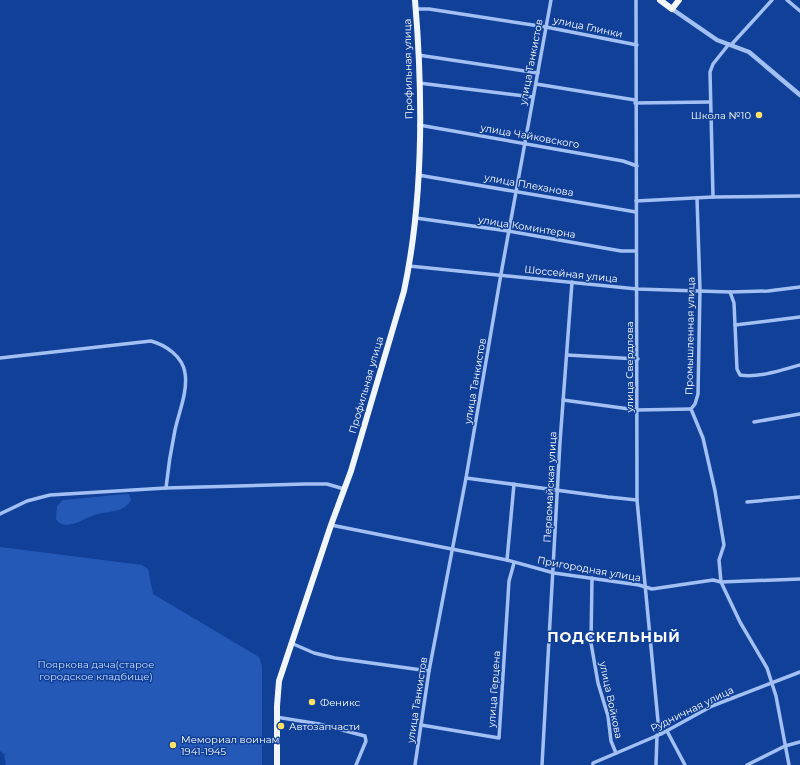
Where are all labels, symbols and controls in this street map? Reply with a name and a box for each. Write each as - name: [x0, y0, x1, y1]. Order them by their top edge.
- street label: улица Глинки: [551, 13, 624, 41]
- street label: улица Танкистов: [516, 18, 546, 107]
- street label: Профильная улица: [401, 19, 415, 119]
- place label: Школа №10: [691, 109, 751, 122]
- marker: Школа №10: [754, 110, 764, 120]
- street label: улица Чайковского: [479, 121, 581, 151]
- street label: улица Плеханова: [482, 171, 575, 199]
- street label: улица Коминтерна: [476, 213, 577, 241]
- street label: Шоссейная улица: [524, 263, 618, 285]
- street label: Промышленная улица: [682, 277, 698, 395]
- street label: улица Свердлова: [623, 321, 636, 414]
- street label: Профильная улица: [346, 335, 386, 435]
- street label: улица Танкистов: [461, 337, 489, 426]
- street label: Первомайская улица: [541, 431, 559, 543]
- street label: Пригородная улица: [536, 553, 642, 585]
- district label: ПОДСКЕЛЬНЫЙ: [547, 628, 681, 646]
- street label: улица Герцена: [485, 650, 503, 729]
- street label: улица Танкистов: [404, 656, 430, 745]
- park label: Пояркова дача(старое городское кладбище): [38, 658, 154, 683]
- street label: улица Войкова: [596, 659, 626, 740]
- street label: Рудничная улица: [648, 683, 736, 735]
- place label: Феникс: [320, 696, 361, 709]
- marker: Феникс: [307, 697, 317, 707]
- place label: Автозапчасти: [289, 720, 360, 733]
- marker: Автозапчасти: [276, 721, 286, 731]
- place label: Мемориал воинам 1941-1945: [181, 733, 279, 758]
- marker: Мемориал воинам 1941-1945: [168, 740, 178, 750]

